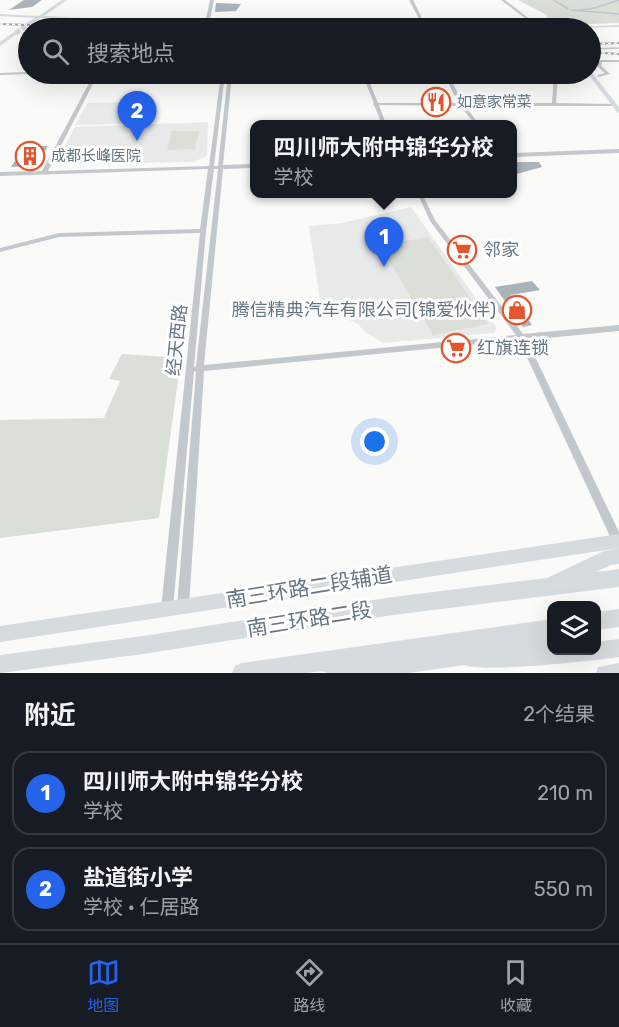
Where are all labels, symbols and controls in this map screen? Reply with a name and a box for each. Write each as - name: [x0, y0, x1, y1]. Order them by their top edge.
- search box: [18, 18, 601, 84]
- icon: search: [39, 35, 72, 68]
- text: 搜索地点: [87, 40, 175, 67]
- restaurant icon: 如意家常菜: [420, 86, 452, 118]
- pin: 2: [118, 92, 156, 141]
- place label: 如意家常菜: [457, 93, 532, 111]
- popup: [250, 120, 517, 198]
- text: 四川师大附中锦华分校: [273, 134, 494, 161]
- building icon: 成都长峰医院: [14, 140, 46, 172]
- place label: 成都长峰医院: [51, 147, 141, 165]
- text: 学校: [273, 165, 313, 189]
- pin: 1: [364, 218, 404, 267]
- supermarket icon: 邻家: [446, 234, 478, 266]
- place label: 邻家: [483, 239, 519, 261]
- shop icon: 腾信精典汽车有限公司(锦爱伙伴): [501, 294, 533, 326]
- place label: 腾信精典汽车有限公司(锦爱伙伴): [232, 299, 496, 321]
- street label: 经天西路: [162, 303, 192, 377]
- supermarket icon: 红旗连锁: [440, 332, 472, 364]
- place label: 红旗连锁: [477, 337, 549, 359]
- your location: [360, 427, 389, 456]
- street label: 南三环路二段辅道: [224, 562, 394, 612]
- street label: 南三环路二段: [245, 597, 373, 641]
- map controls: [547, 601, 601, 655]
- button: layers: [547, 601, 601, 655]
- text: 附近: [24, 700, 76, 731]
- text: 2个结果: [523, 702, 595, 726]
- text: 四川师大附中锦华分校: [83, 768, 303, 795]
- text: 1: [41, 781, 50, 805]
- text: 210 m: [537, 781, 593, 805]
- text: 学校: [83, 799, 123, 823]
- text: 盐道街小学: [83, 864, 193, 891]
- text: 2: [39, 877, 52, 901]
- text: 550 m: [534, 877, 593, 901]
- text: 学校 · 仁居路: [83, 895, 199, 919]
- tab: 地图: [87, 956, 120, 1016]
- tab: 路线: [293, 956, 326, 1016]
- tab: 收藏: [499, 956, 532, 1016]

